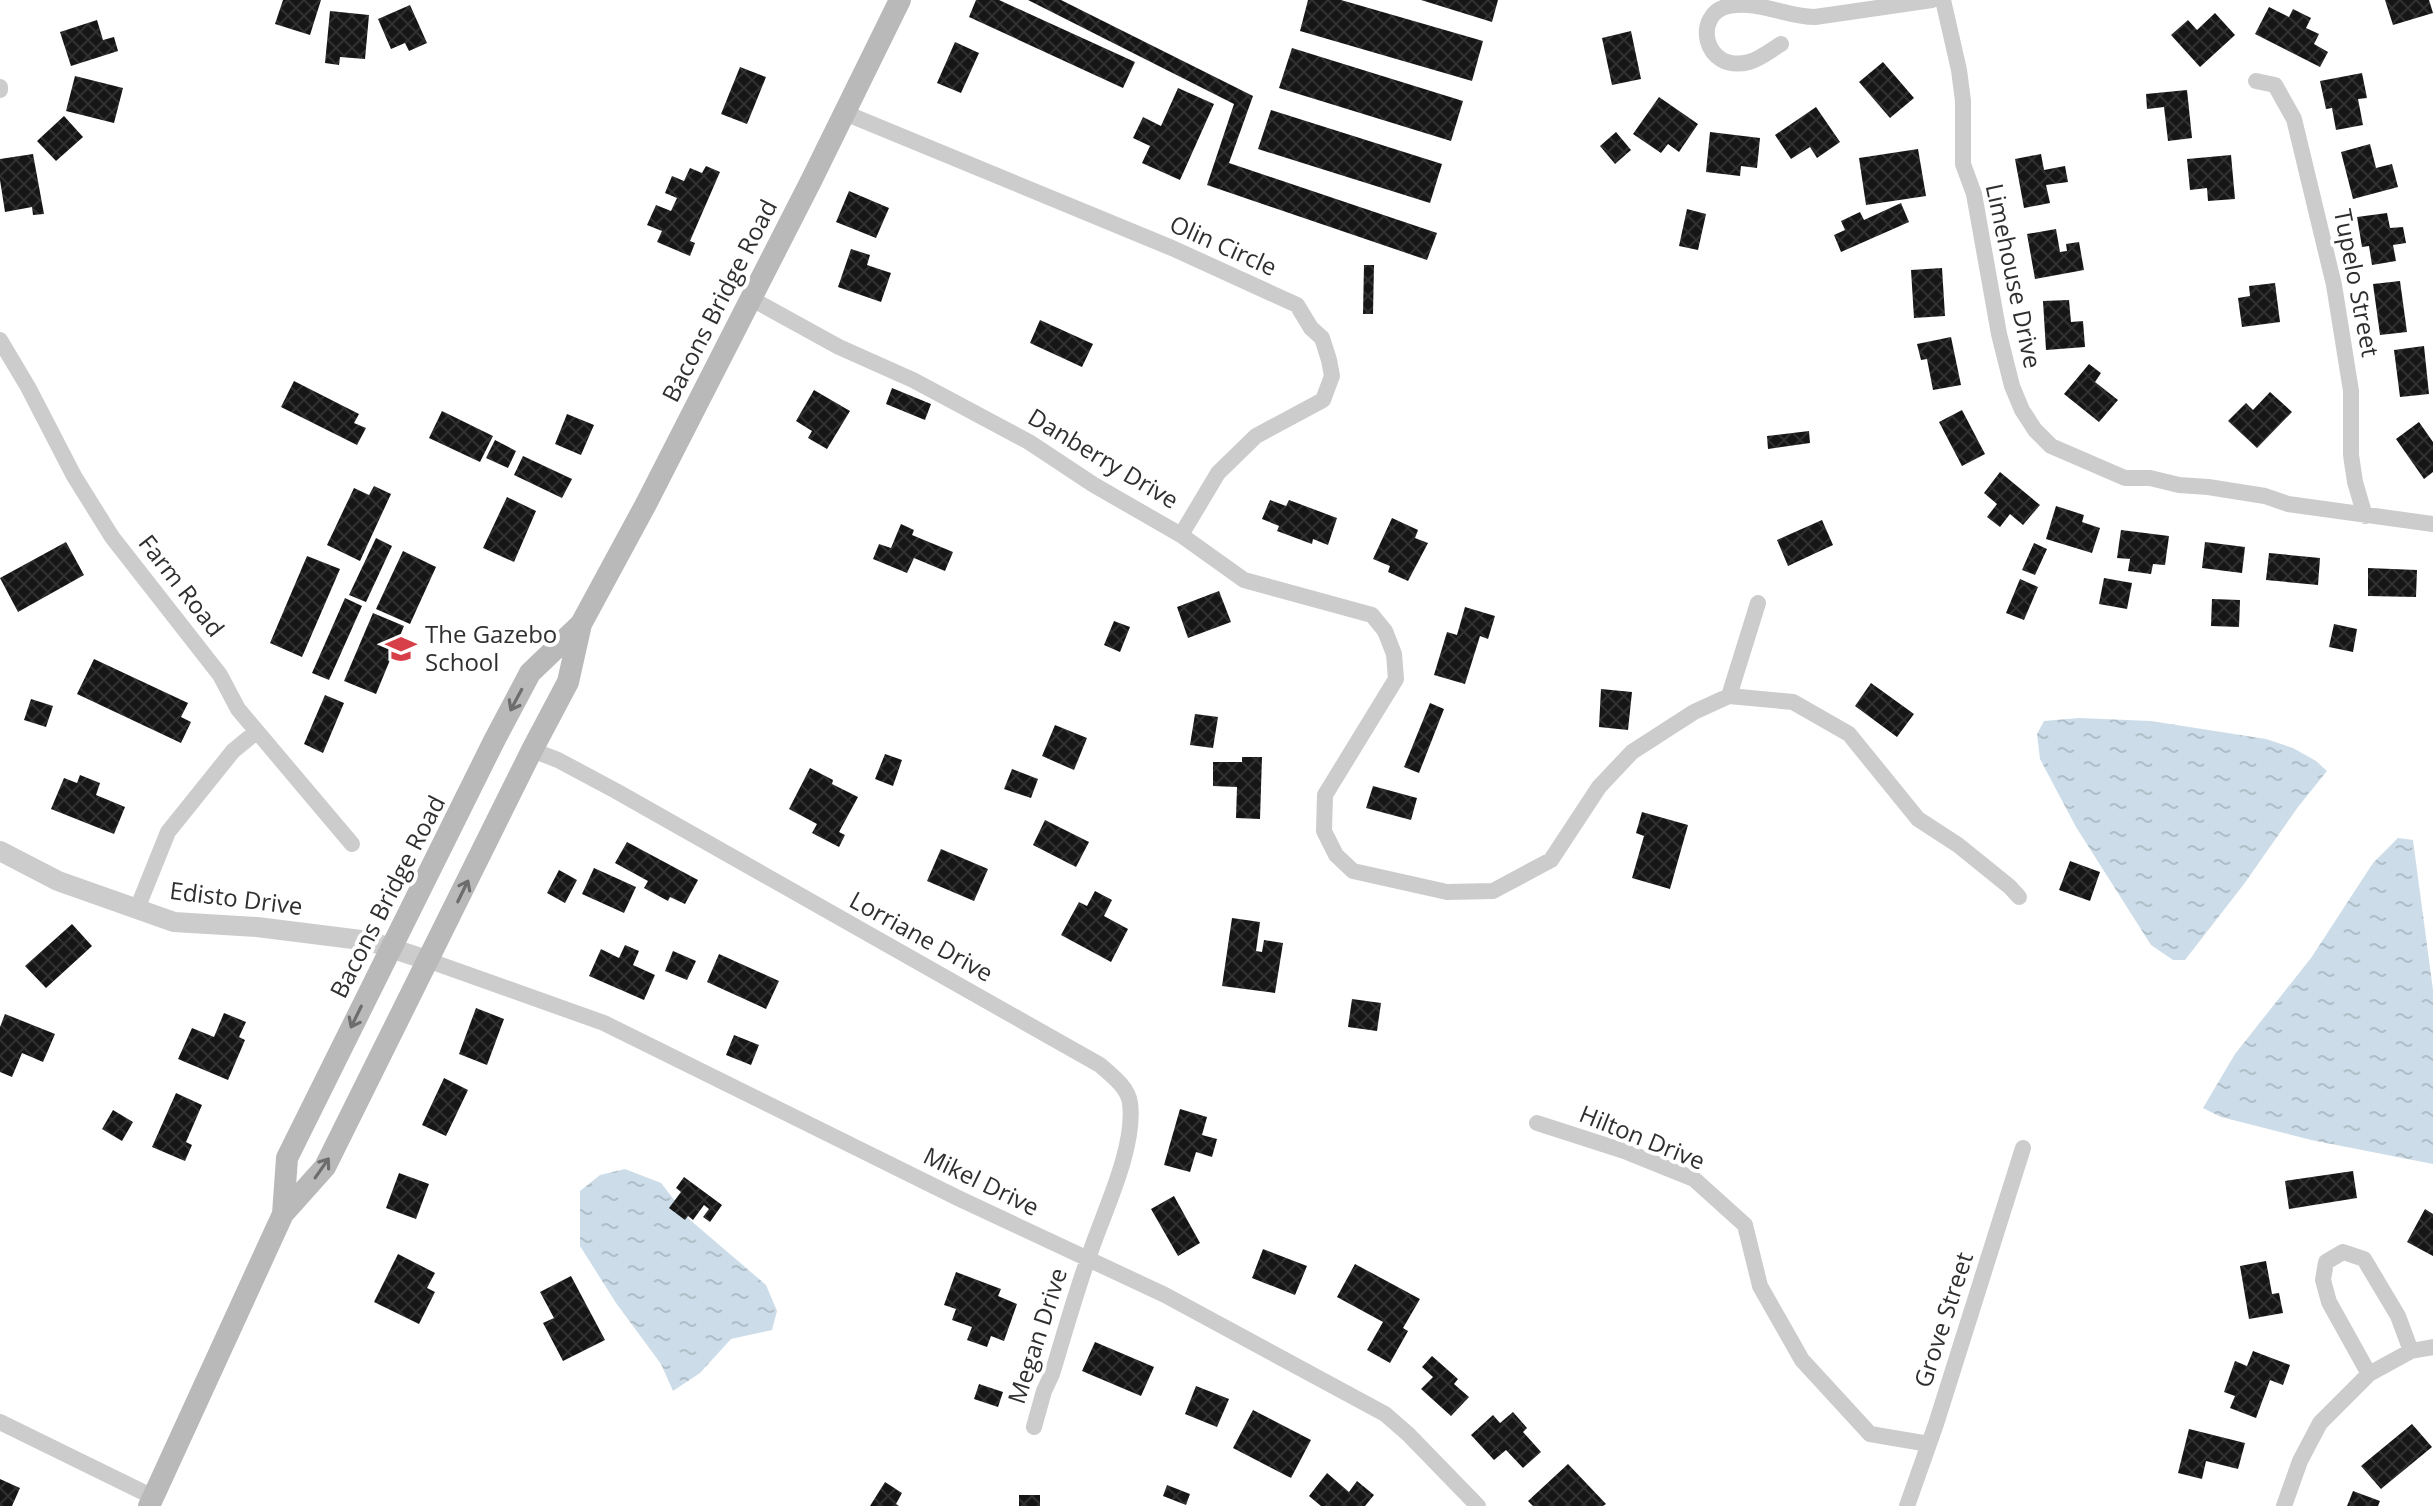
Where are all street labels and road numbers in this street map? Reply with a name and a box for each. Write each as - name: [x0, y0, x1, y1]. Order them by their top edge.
- street label: Limehouse Drive: [1979, 180, 2050, 371]
- street label: Bacons Bridge Road: [653, 193, 784, 407]
- street label: Olin Circle: [1165, 206, 1282, 283]
- street label: Tupelo Street: [2327, 206, 2388, 359]
- street label: Danberry Drive: [1022, 400, 1185, 516]
- street label: Farm Road: [132, 527, 233, 643]
- street label: Bacons Bridge Road: [321, 789, 452, 1003]
- street label: Edisto Drive: [168, 873, 304, 922]
- street label: Lorriane Drive: [844, 883, 999, 989]
- street label: Hilton Drive: [1575, 1096, 1710, 1177]
- street label: Mikel Drive: [918, 1138, 1045, 1223]
- street label: Grove Street: [1905, 1248, 1980, 1391]
- street label: Megan Drive: [999, 1263, 1074, 1408]

